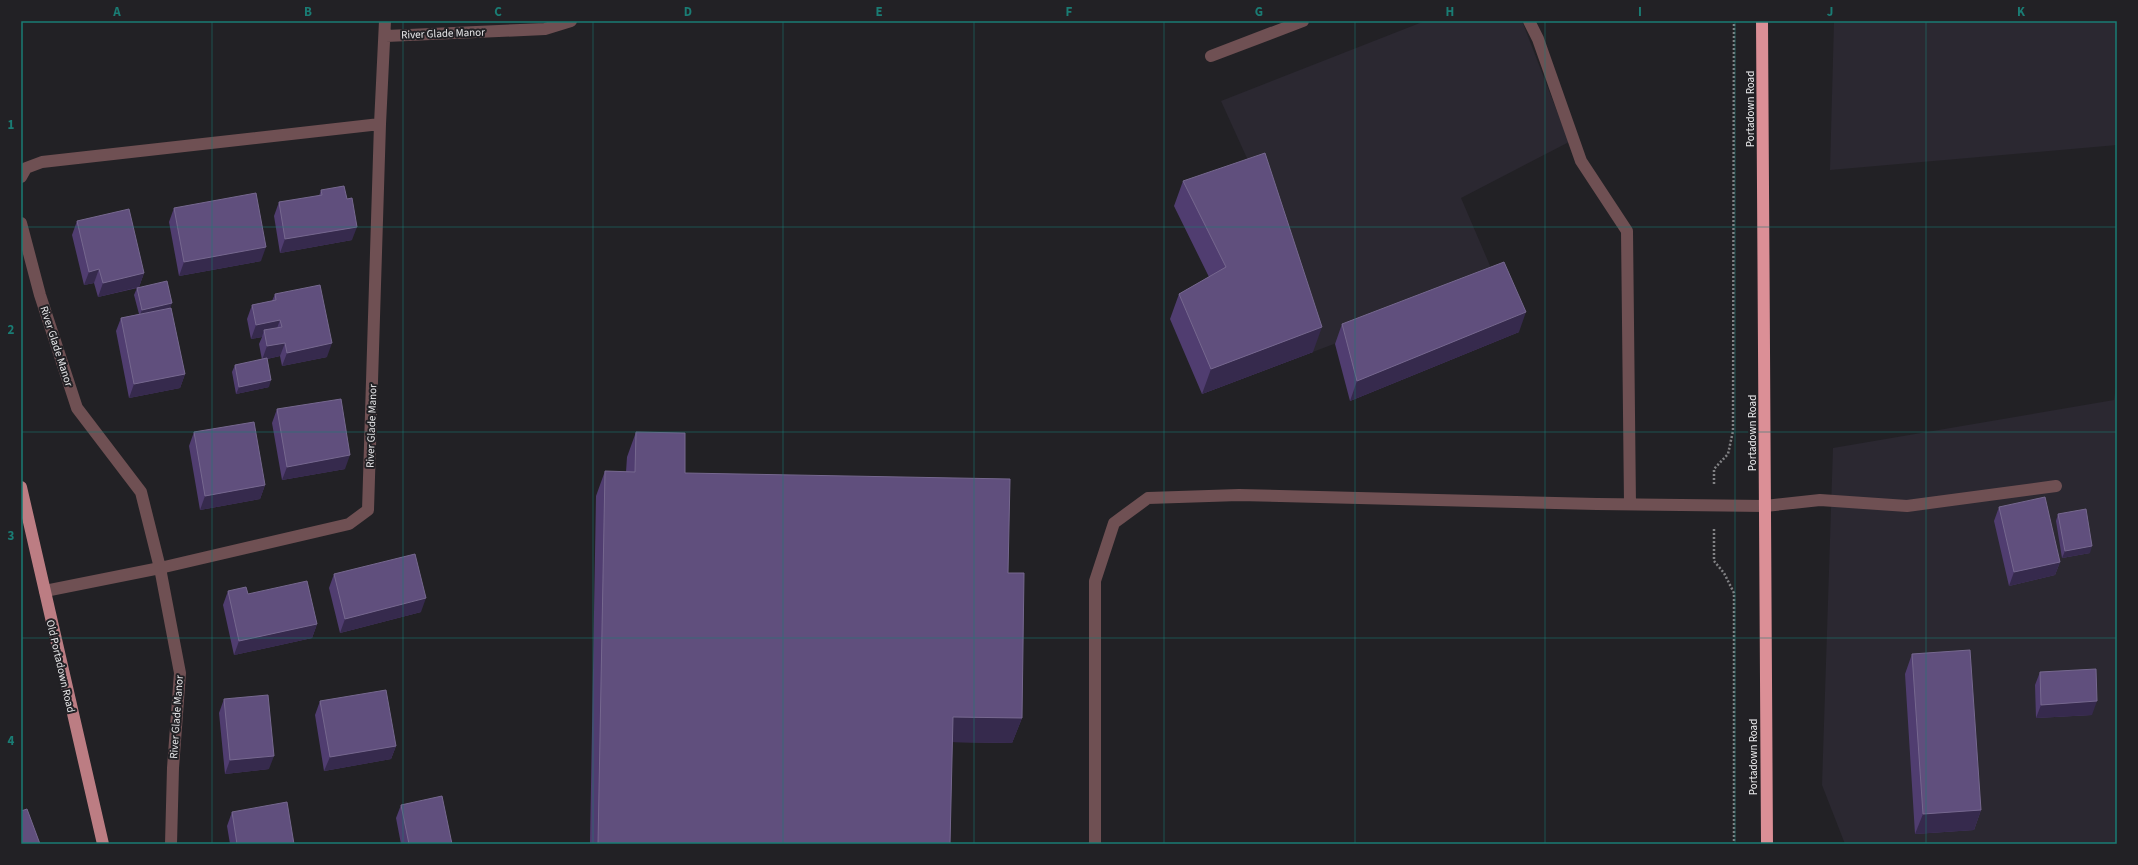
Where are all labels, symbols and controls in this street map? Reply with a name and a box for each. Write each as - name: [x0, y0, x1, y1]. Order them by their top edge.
- text: A: [112, 3, 121, 21]
- text: B: [304, 3, 312, 21]
- text: C: [494, 3, 502, 21]
- text: D: [684, 3, 692, 21]
- text: E: [875, 3, 883, 21]
- text: F: [1066, 3, 1073, 21]
- text: G: [1255, 3, 1263, 21]
- text: H: [1446, 3, 1454, 21]
- text: I: [1638, 3, 1642, 21]
- text: J: [1827, 3, 1833, 21]
- text: K: [2017, 3, 2026, 21]
- street label: River Glade Manor: [401, 25, 485, 42]
- street label: Portadown Road: [1743, 71, 1758, 147]
- text: 1: [8, 116, 15, 134]
- street label: River Glade Manor: [36, 304, 77, 388]
- text: 2: [8, 321, 15, 339]
- street label: River Glade Manor: [363, 384, 380, 468]
- street label: Portadown Road: [1745, 395, 1760, 471]
- text: 3: [8, 527, 15, 545]
- street label: Old Portadown Road: [43, 618, 79, 714]
- street label: River Glade Manor: [166, 675, 187, 759]
- street label: Portadown Road: [1746, 719, 1761, 795]
- text: 4: [8, 732, 15, 750]

